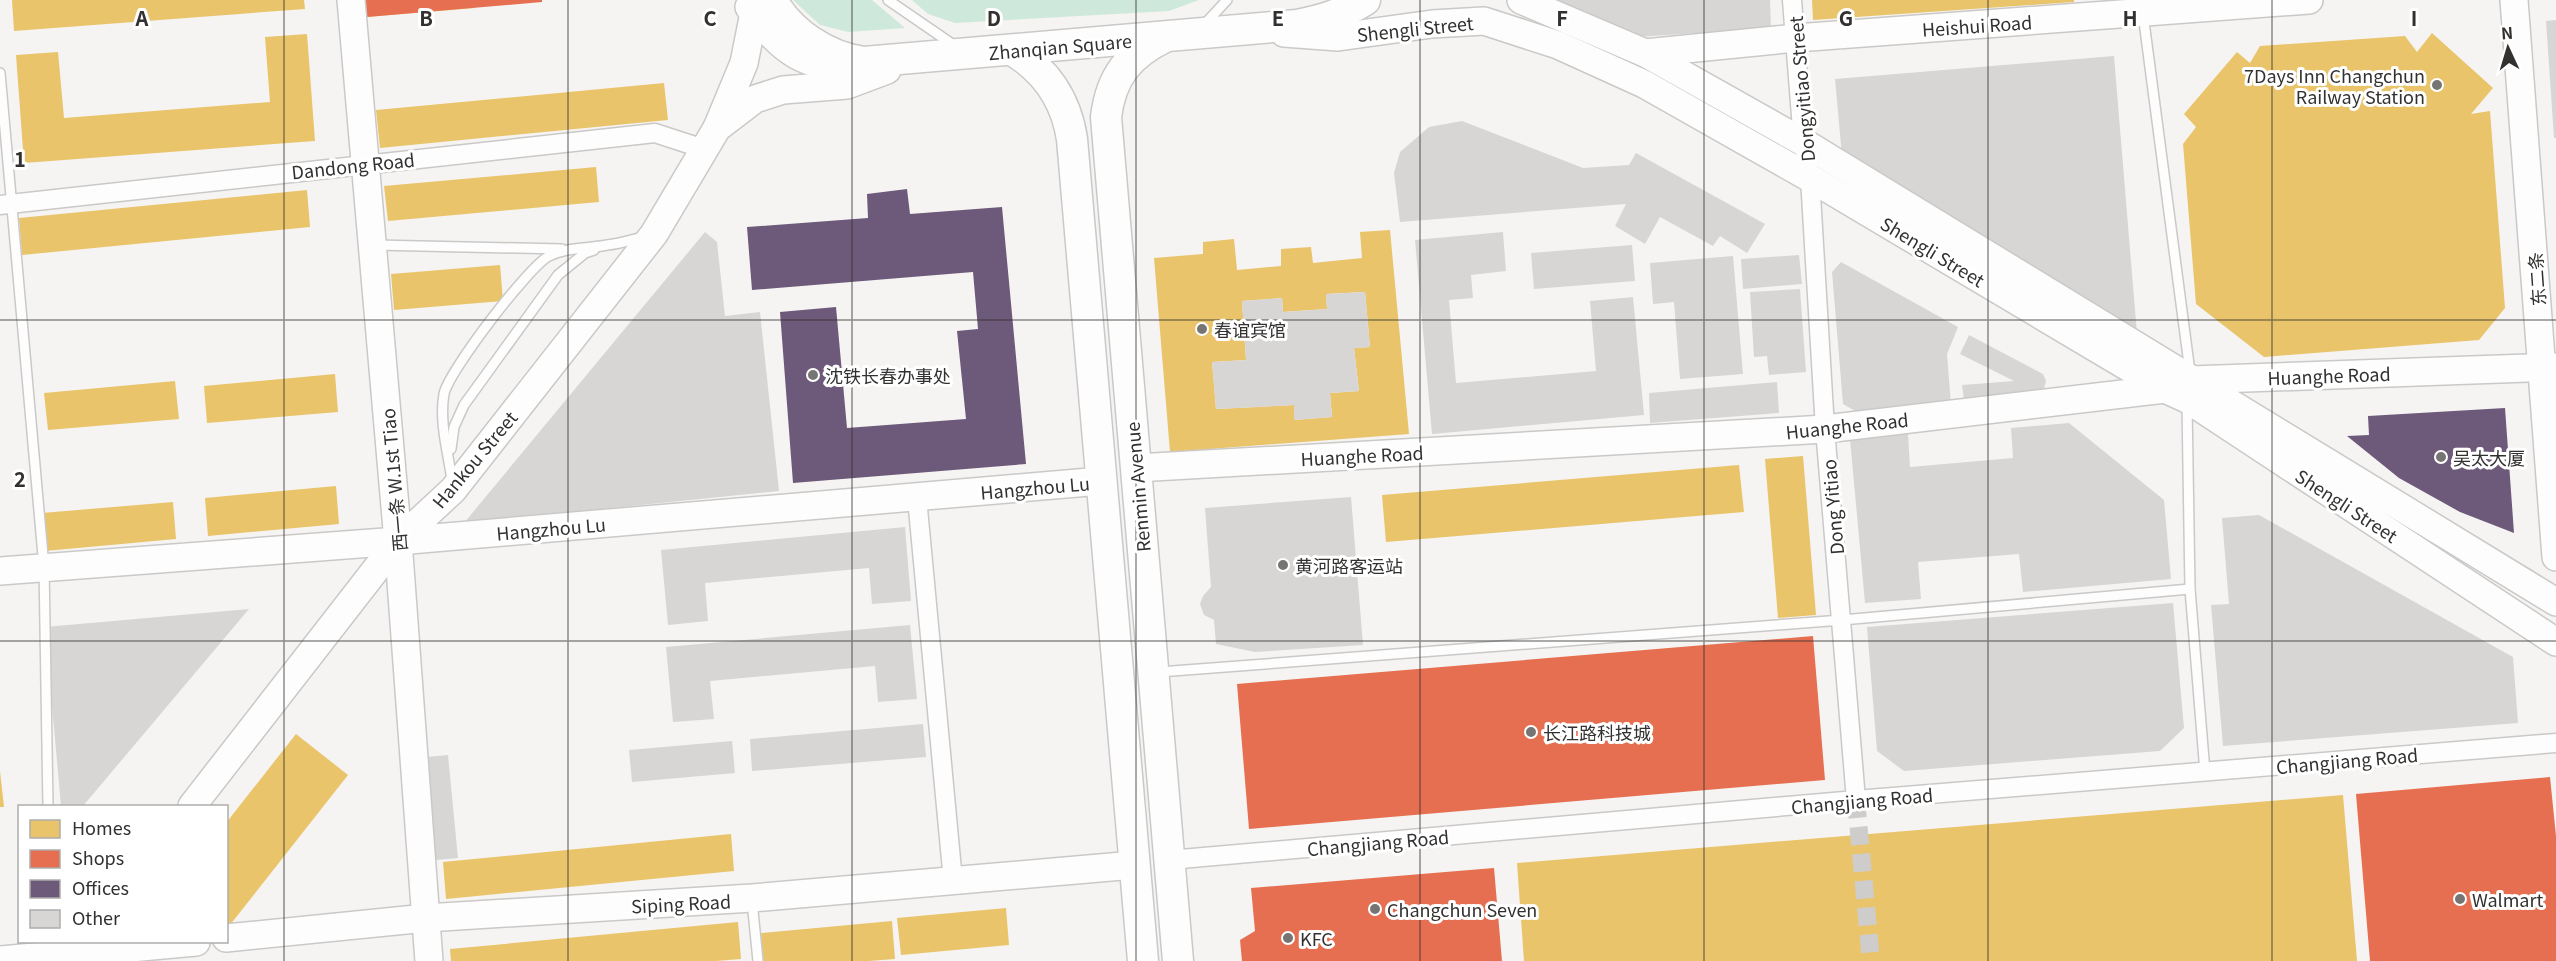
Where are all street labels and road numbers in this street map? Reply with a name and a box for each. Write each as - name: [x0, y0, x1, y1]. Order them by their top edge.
- street label: Heishui Road: [1921, 8, 2033, 42]
- street label: Shengli Street: [1355, 9, 1475, 47]
- street label: Dongyitiao Street: [1782, 15, 1820, 163]
- street label: Zhanqian Square: [987, 27, 1133, 65]
- street label: Dandong Road: [290, 146, 416, 184]
- street label: Shengli Street: [1876, 210, 1990, 292]
- street label: 东二条: [2521, 251, 2551, 307]
- street label: Huanghe Road: [2267, 360, 2391, 390]
- street label: Hankou Street: [426, 405, 523, 513]
- street label: Huanghe Road: [1784, 406, 1910, 444]
- street label: 西一条 W.1st Tiao: [374, 407, 412, 553]
- street label: Renmin Avenue: [1118, 421, 1156, 553]
- street label: Huanghe Road: [1300, 439, 1424, 471]
- street label: Dong Yitiao: [1815, 458, 1849, 556]
- street label: Shengli Street: [2291, 462, 2403, 548]
- street label: Hangzhou Lu: [979, 469, 1091, 505]
- street label: Hangzhou Lu: [495, 510, 607, 546]
- street label: Changjiang Road: [2275, 741, 2419, 779]
- street label: Changjiang Road: [1790, 781, 1934, 819]
- street label: Changjiang Road: [1306, 823, 1450, 861]
- street label: Siping Road: [630, 887, 732, 919]

